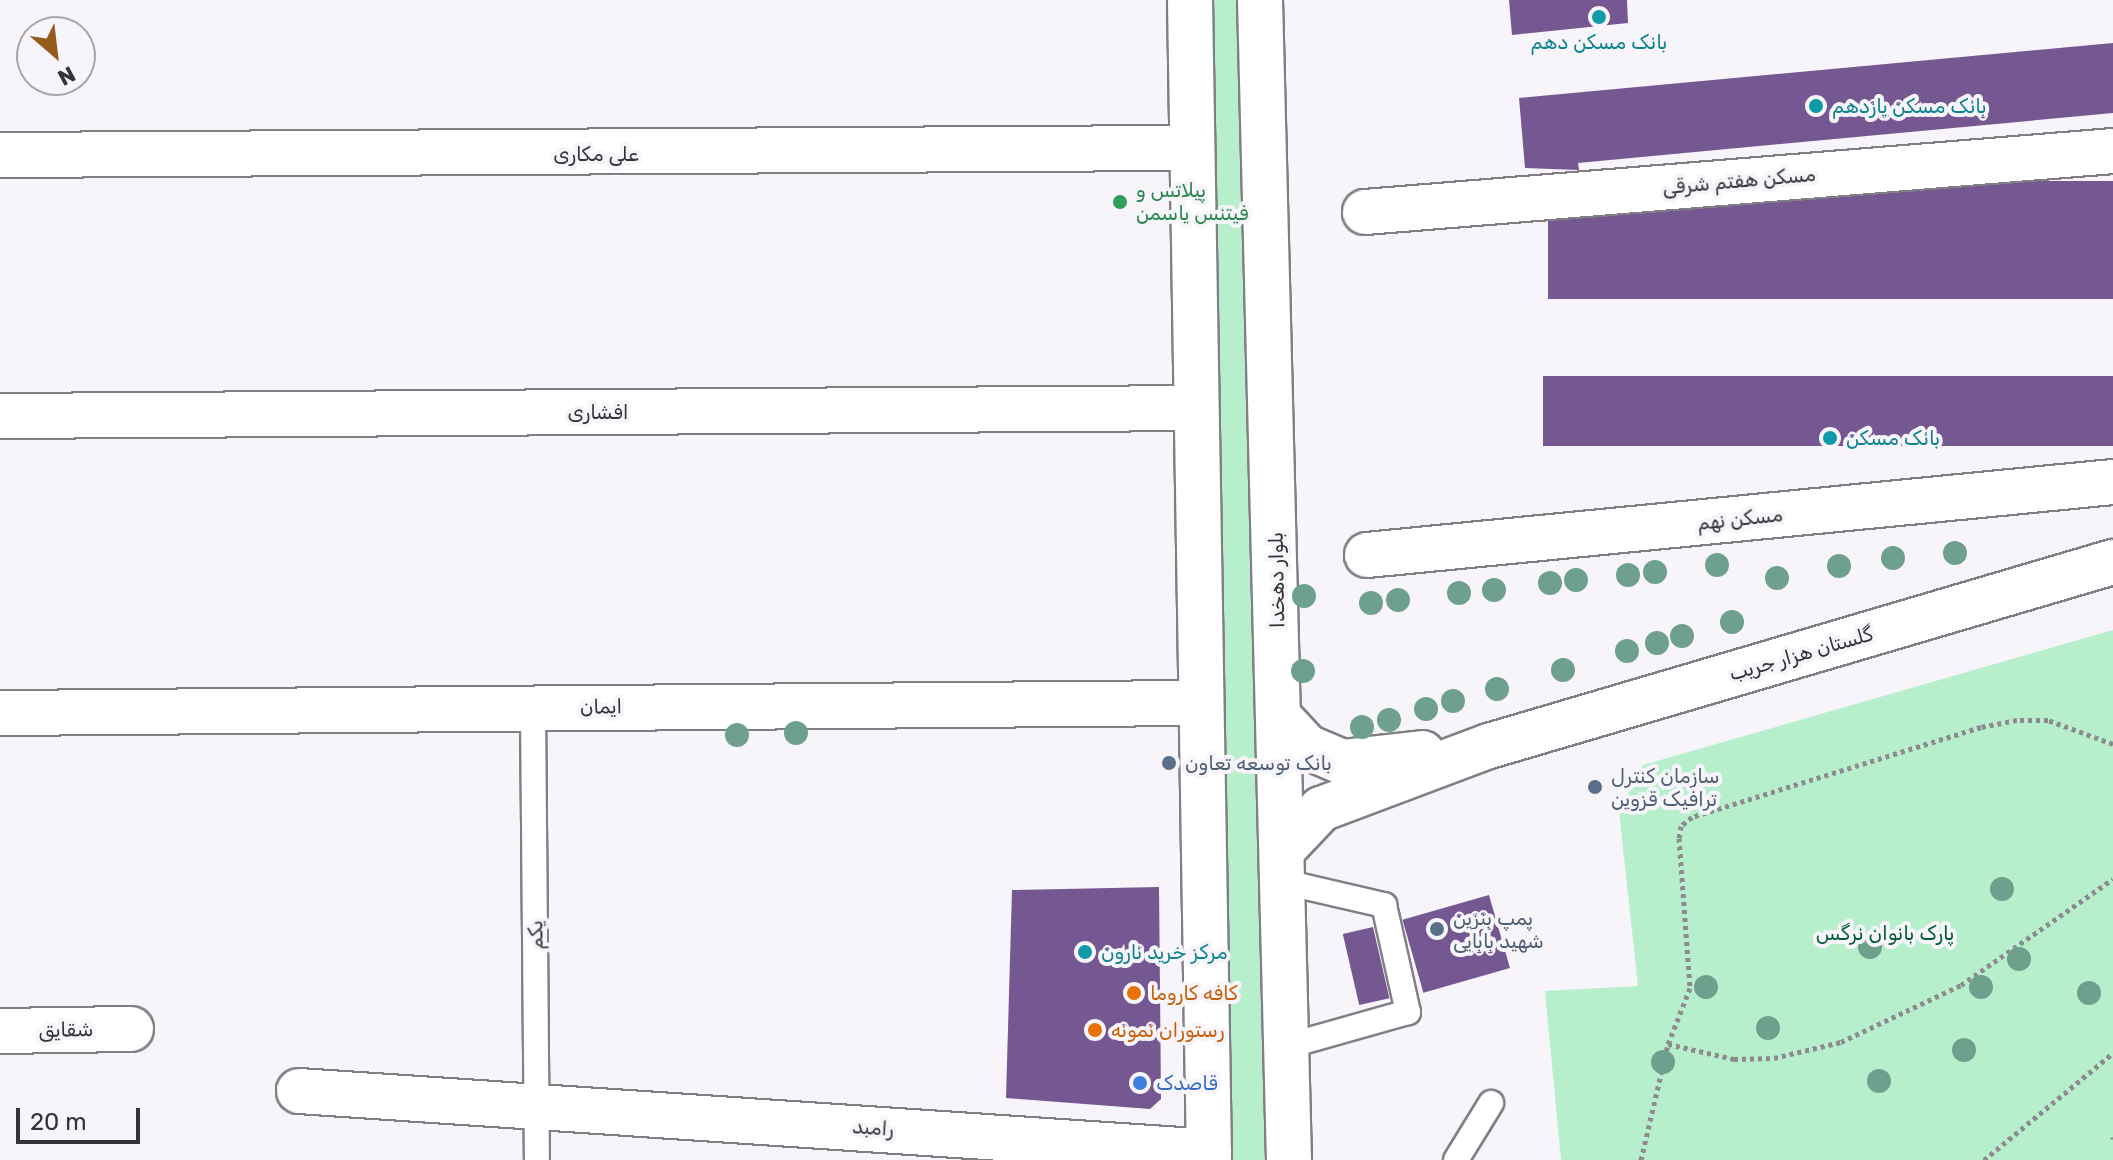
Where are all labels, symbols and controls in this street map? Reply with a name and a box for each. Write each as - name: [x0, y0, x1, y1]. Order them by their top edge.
- marker: بانک مسکن دهم: [1590, 8, 1608, 26]
- north arrow: [16, 16, 96, 96]
- place label: بانک مسکن دهم: [1531, 30, 1667, 54]
- text: N: [53, 60, 80, 91]
- place label: بانک مسکن یازدهم: [1832, 94, 1987, 118]
- marker: بانک مسکن یازدهم: [1807, 97, 1825, 115]
- street label: علی مکاری: [553, 142, 639, 166]
- street label: مسکن هفتم شرقی: [1661, 162, 1817, 200]
- place label: پیلاتس و فیتنس یاسمن: [1136, 178, 1248, 225]
- marker: پیلاتس و فیتنس یاسمن: [1111, 193, 1129, 211]
- street label: افشاری: [567, 400, 629, 424]
- place label: بانک مسکن: [1846, 426, 1940, 450]
- marker: بانک مسکن: [1821, 429, 1839, 447]
- street label: مسکن نهم: [1696, 503, 1784, 535]
- street label: بلوار دهخدا: [1264, 532, 1290, 628]
- street label: گلستان هزار جریب: [1726, 622, 1876, 686]
- street label: ایمان: [580, 695, 622, 719]
- place label: بانک توسعه تعاون: [1185, 751, 1332, 775]
- marker: بانک توسعه تعاون: [1160, 754, 1178, 772]
- place label: سازمان کنترل ترافیک قزوین: [1611, 764, 1720, 811]
- marker: سازمان کنترل ترافیک قزوین: [1586, 778, 1604, 796]
- place label: پمپ بنزین شهید بابایی: [1453, 906, 1544, 953]
- street label: یکم: [524, 920, 548, 950]
- marker: پمپ بنزین شهید بابایی: [1428, 920, 1446, 938]
- park label: پارک بانوان نرگس: [1816, 921, 1954, 945]
- place label: مرکز خرید نارون: [1101, 940, 1228, 964]
- marker: مرکز خرید نارون: [1076, 943, 1094, 961]
- place label: کافه کاروما: [1150, 981, 1238, 1005]
- marker: کافه کاروما: [1125, 984, 1143, 1002]
- street label: شقایق: [38, 1018, 94, 1042]
- place label: رستوران نمونه: [1111, 1018, 1224, 1042]
- marker: رستوران نمونه: [1086, 1021, 1104, 1039]
- place label: قاصدک: [1156, 1071, 1218, 1095]
- marker: قاصدک: [1131, 1074, 1149, 1092]
- scale bar: [20, 1092, 144, 1142]
- text: 20 m: [30, 1108, 87, 1136]
- street label: رامبد: [851, 1115, 895, 1141]

